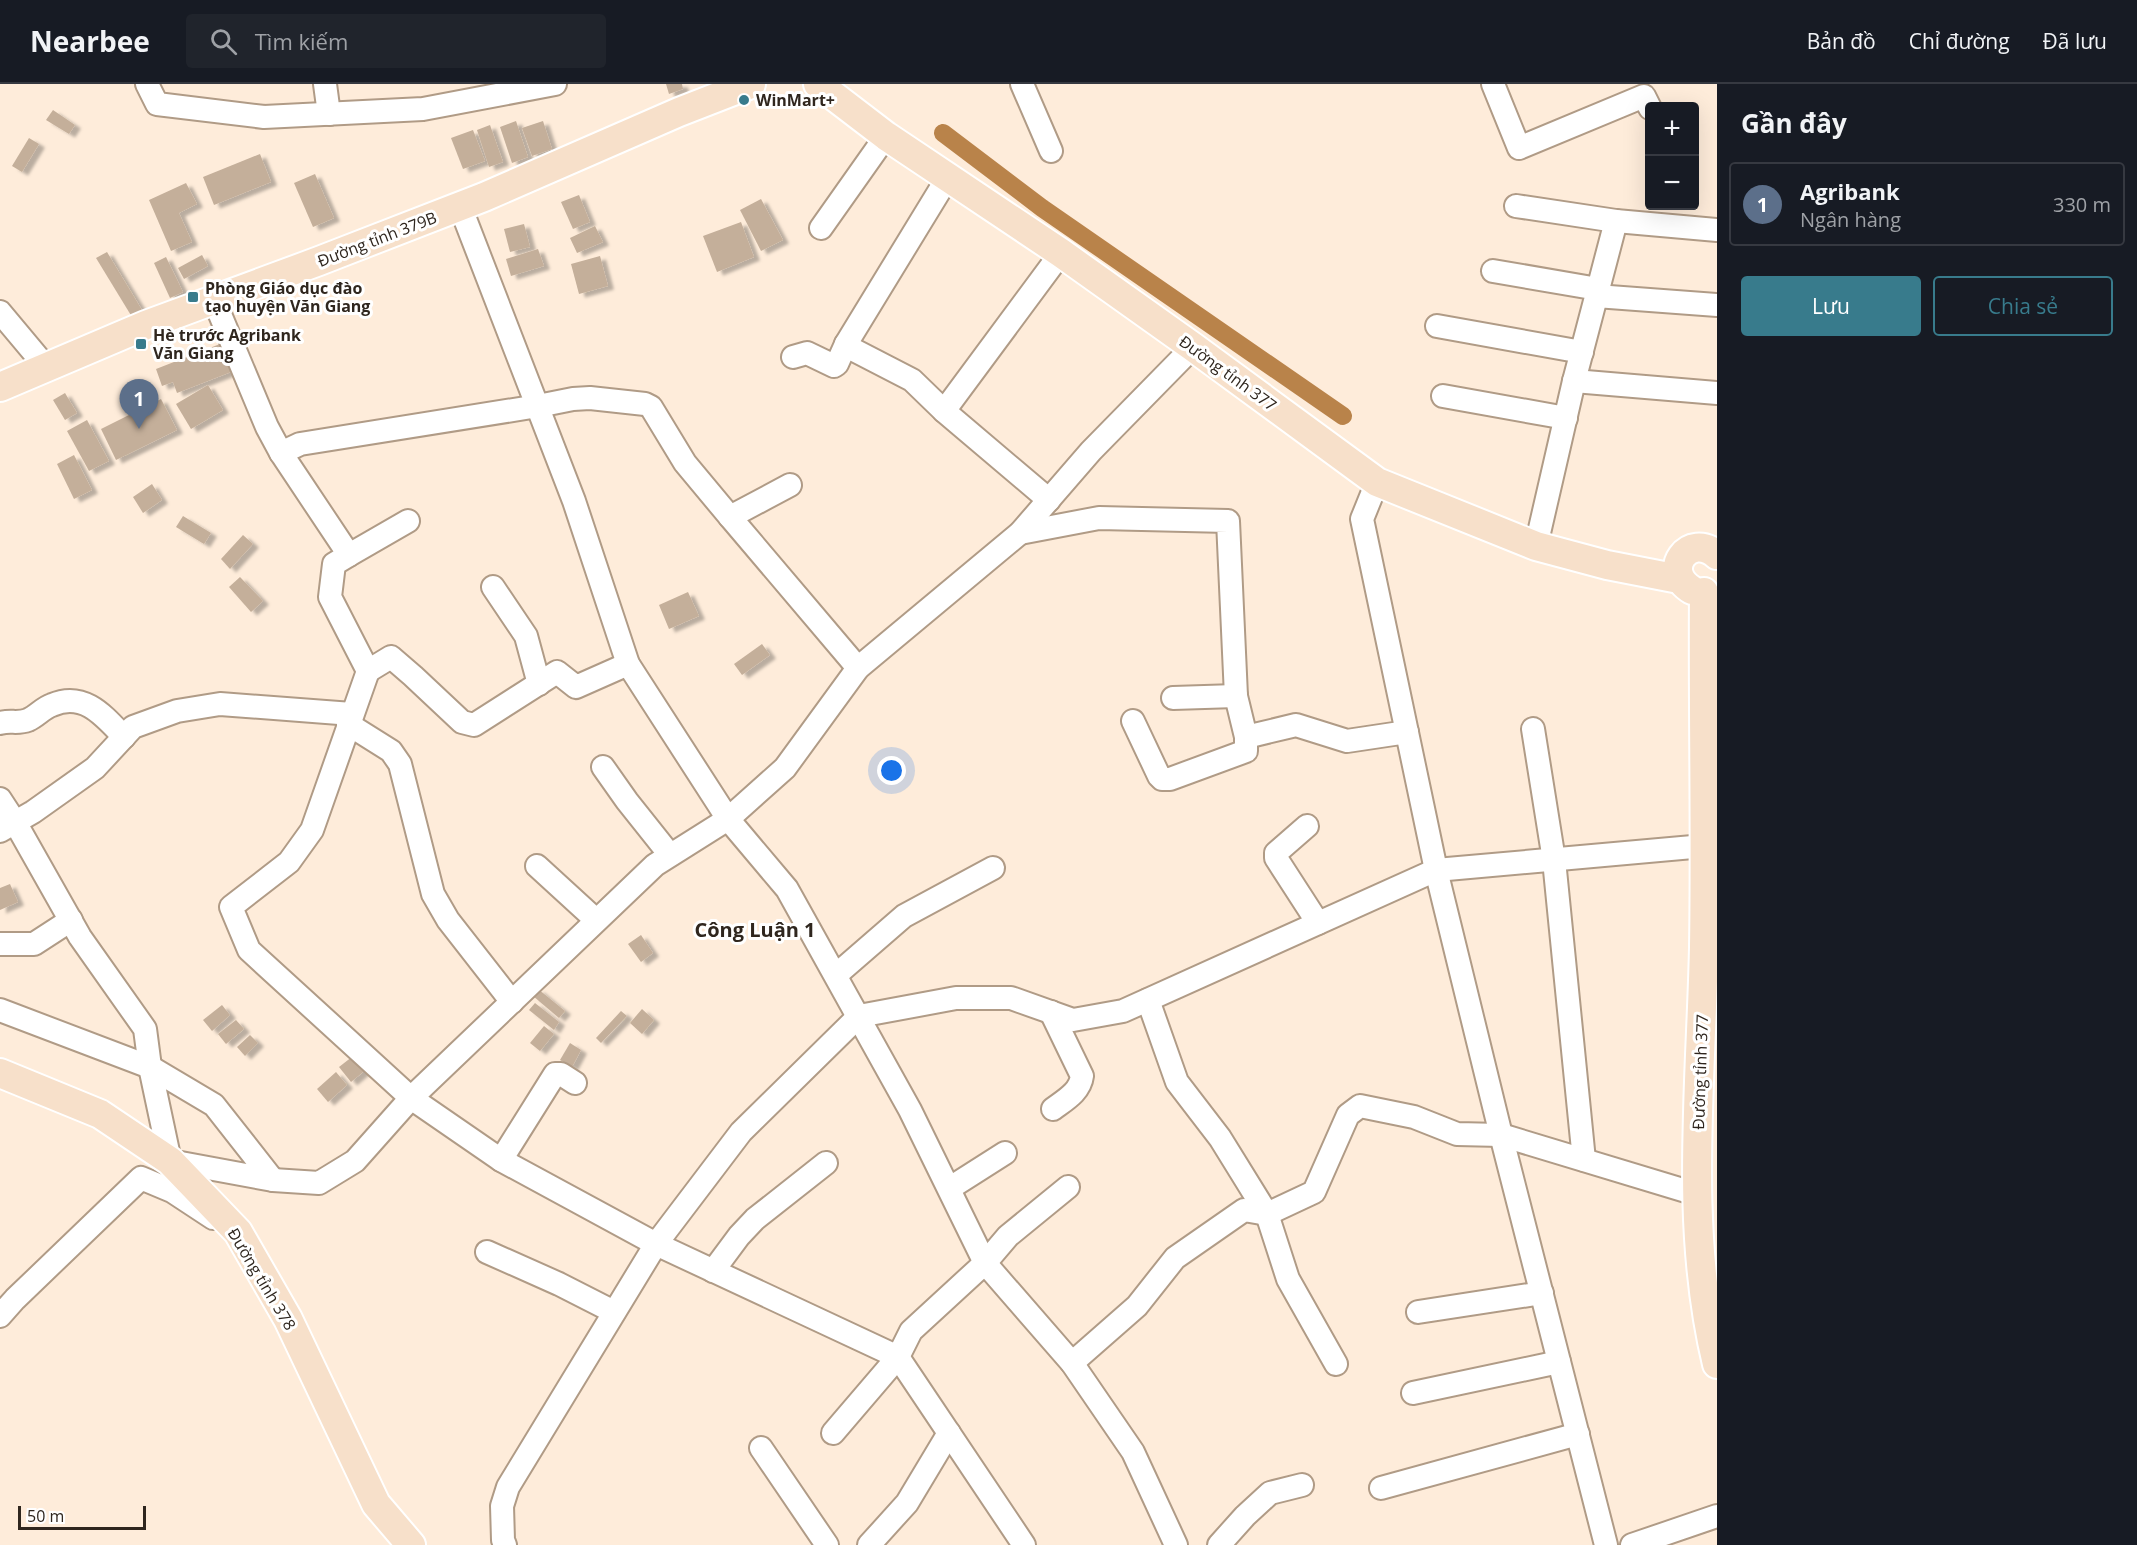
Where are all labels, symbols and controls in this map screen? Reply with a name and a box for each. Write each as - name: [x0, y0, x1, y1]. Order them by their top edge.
- search box: [186, 14, 606, 68]
- text: Nearbee: [30, 22, 150, 60]
- icon: search: [207, 25, 240, 58]
- text: Tìm kiếm: [255, 26, 348, 56]
- text: Bản đồ: [1807, 27, 1876, 55]
- text: Chỉ đường: [1909, 27, 2010, 55]
- text: Đã lưu: [2043, 27, 2107, 55]
- place label: WinMart+: [756, 89, 835, 111]
- marker: WinMart+: [737, 93, 751, 107]
- map controls: [1645, 102, 1699, 210]
- button: +: [1645, 102, 1699, 156]
- text: Gần đây: [1741, 105, 1847, 141]
- button: −: [1645, 156, 1699, 210]
- text: Agribank: [1800, 176, 1900, 206]
- text: 1: [1757, 191, 1768, 218]
- text: 330 m: [2053, 191, 2111, 218]
- street label: Đường tỉnh 379B: [314, 206, 440, 272]
- text: Ngân hàng: [1800, 206, 1901, 233]
- button: Lưu: [1741, 276, 1921, 336]
- button: Chia sẻ: [1933, 276, 2113, 336]
- place label: Phòng Giáo dục đào tạo huyện Văn Giang: [205, 277, 370, 317]
- marker: Phòng Giáo dục đào tạo huyện Văn Giang: [186, 290, 200, 304]
- place label: Hè trước Agribank Văn Giang: [153, 324, 301, 364]
- street label: Đường tỉnh 377: [1175, 330, 1281, 416]
- marker: Hè trước Agribank Văn Giang: [134, 337, 148, 351]
- pin: 1: [120, 380, 158, 429]
- your location: [877, 756, 906, 785]
- district label: Công Luận 1: [694, 916, 816, 943]
- street label: Đường tỉnh 377: [1687, 1014, 1713, 1130]
- street label: Đường tỉnh 378: [223, 1224, 301, 1334]
- scale bar: [18, 1503, 146, 1530]
- text: 50 m: [27, 1505, 64, 1527]

